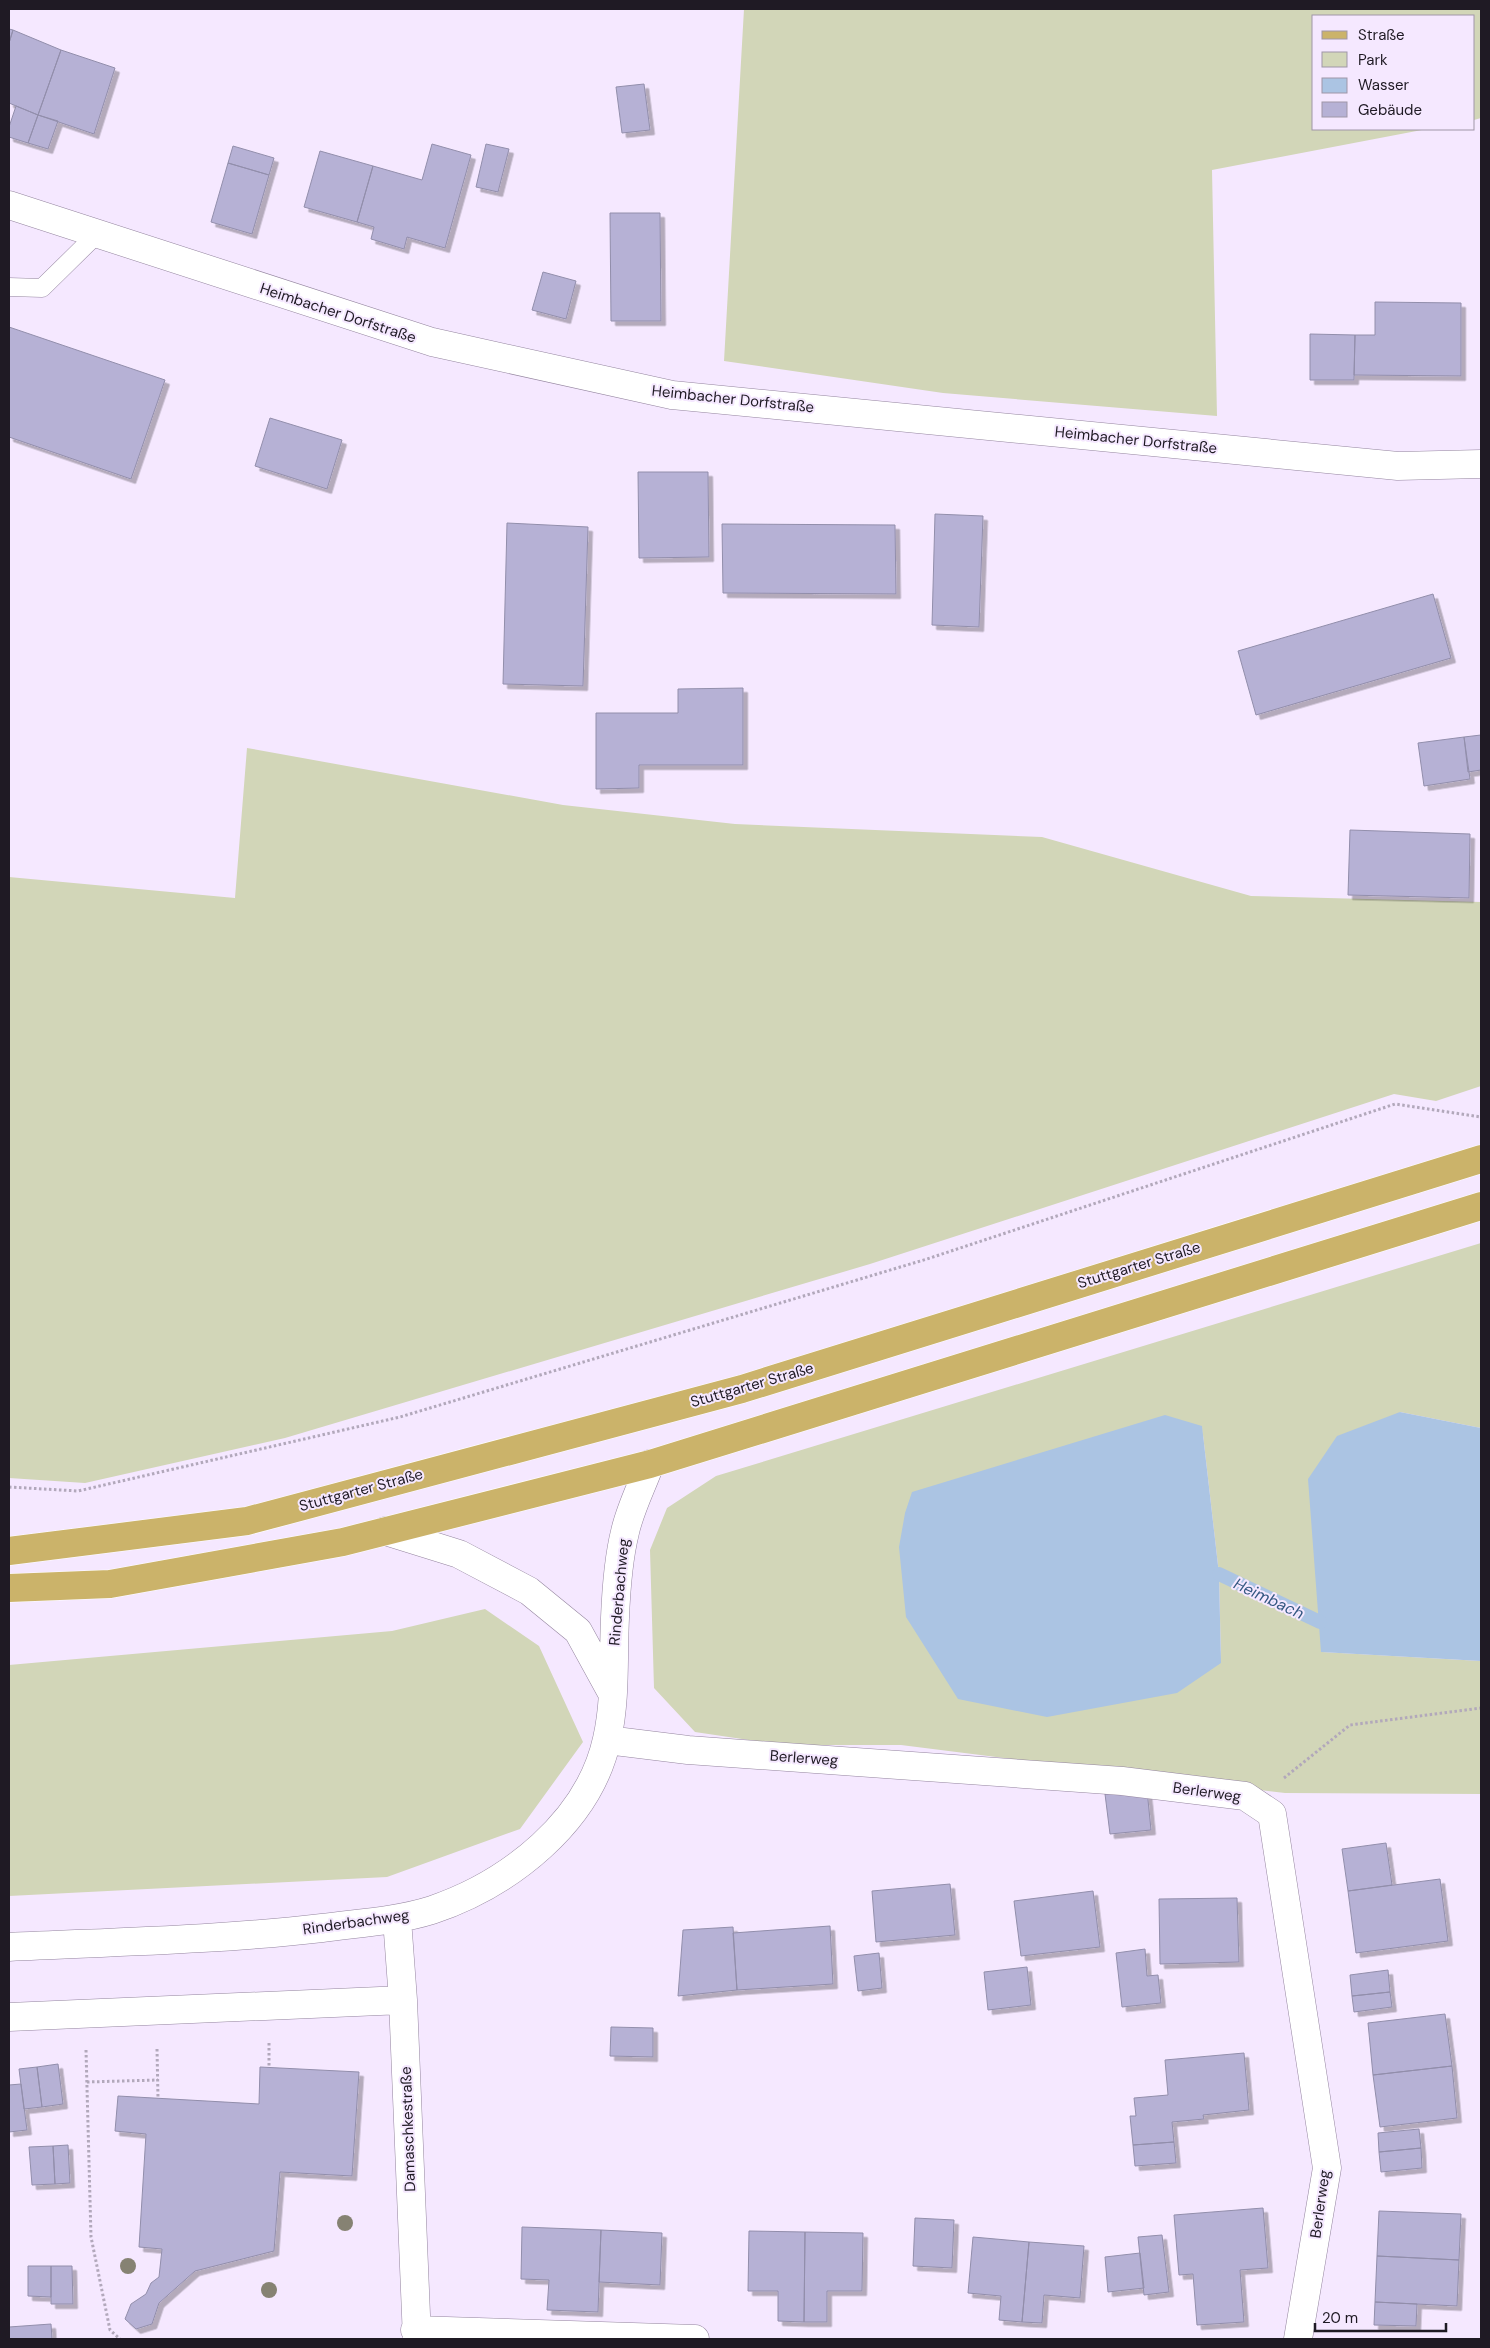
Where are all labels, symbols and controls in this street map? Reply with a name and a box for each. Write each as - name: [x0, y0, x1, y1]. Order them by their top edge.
- legend: [1312, 15, 1475, 130]
- text: Straße: [1358, 25, 1405, 45]
- text: Park: [1358, 50, 1388, 70]
- text: Wasser: [1358, 75, 1410, 95]
- text: Gebäude: [1358, 100, 1422, 120]
- street label: Heimbacher Dorfstraße: [257, 278, 419, 348]
- street label: Heimbacher Dorfstraße: [651, 381, 815, 417]
- street label: Heimbacher Dorfstraße: [1054, 422, 1218, 458]
- street label: Stuttgarter Straße: [1075, 1237, 1203, 1293]
- street label: Stuttgarter Straße: [688, 1358, 816, 1412]
- street label: Stuttgarter Straße: [297, 1464, 425, 1516]
- street label: Rinderbachweg: [604, 1538, 634, 1646]
- water label: Heimbach: [1230, 1573, 1307, 1624]
- street label: Berlerweg: [769, 1746, 839, 1770]
- street label: Berlerweg: [1172, 1777, 1242, 1807]
- street label: Rinderbachweg: [301, 1905, 411, 1939]
- street label: Damaschkestraße: [396, 2066, 420, 2192]
- street label: Berlerweg: [1305, 2169, 1335, 2239]
- scale bar: [1315, 2300, 1446, 2332]
- text: 20 m: [1322, 2308, 1358, 2328]

